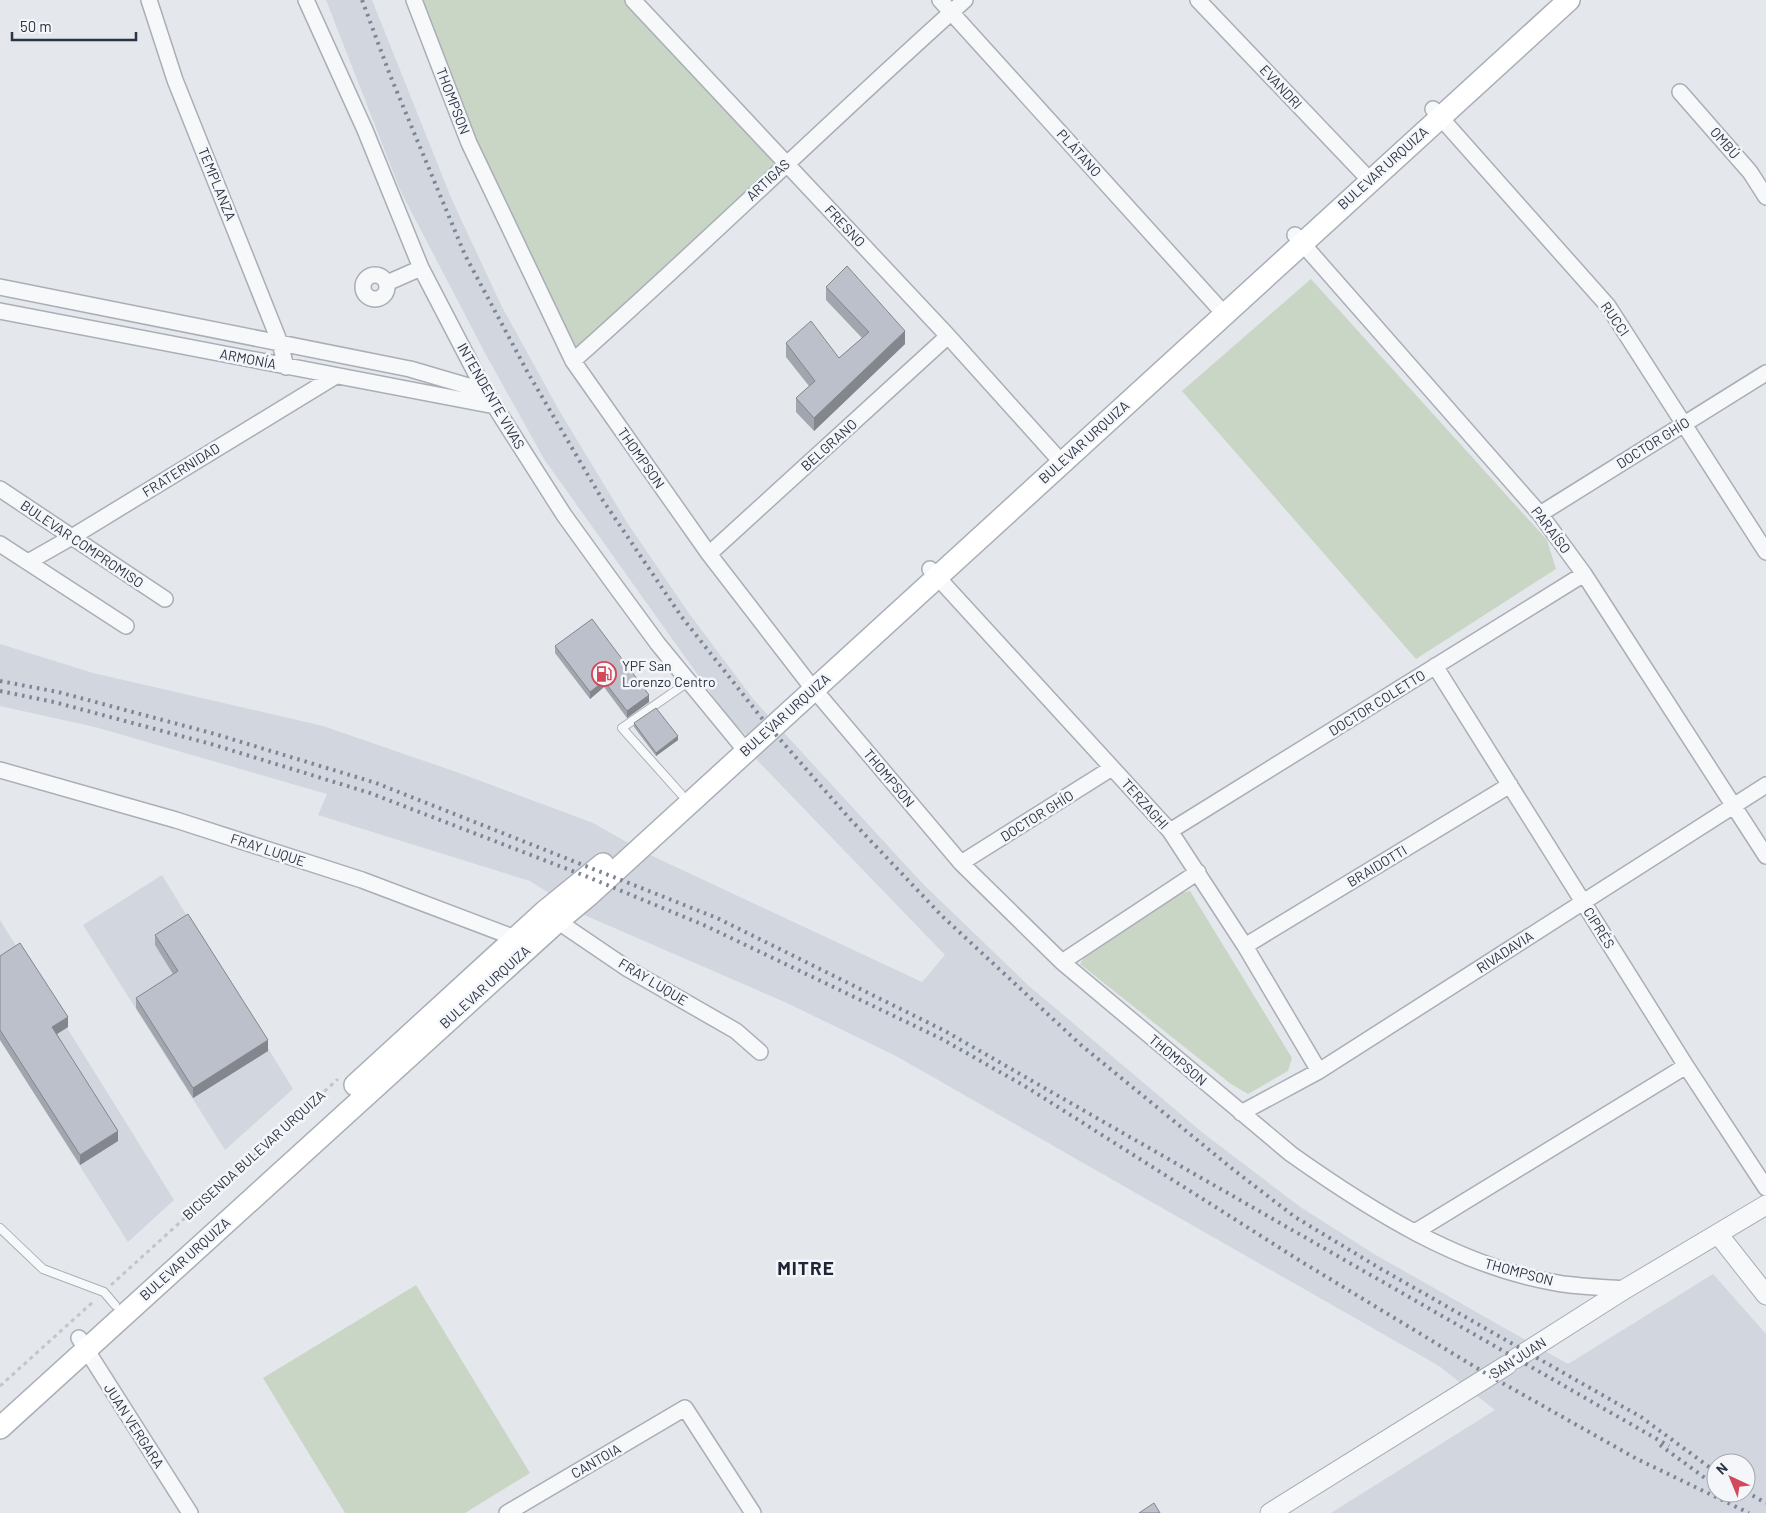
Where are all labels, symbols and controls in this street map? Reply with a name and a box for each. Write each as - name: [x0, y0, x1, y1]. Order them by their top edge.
- scale bar: [12, 10, 136, 42]
- text: 50 m: [20, 17, 52, 35]
- street label: EVANDRI: [1257, 61, 1306, 112]
- street label: THOMPSON: [433, 65, 474, 137]
- street label: BULEVAR URQUIZA: [1334, 122, 1432, 213]
- street label: OMBÚ: [1707, 123, 1744, 162]
- street label: PLÁTANO: [1054, 125, 1105, 180]
- street label: TEMPLANZA: [195, 145, 240, 223]
- street label: ARTIGAS: [742, 155, 793, 204]
- street label: FRESNO: [822, 201, 869, 250]
- street label: RUCCI: [1598, 298, 1633, 339]
- street label: INTENDENTE VIVAS: [454, 340, 529, 452]
- street label: ARMONÍA: [218, 345, 278, 372]
- street label: BULEVAR URQUIZA: [1035, 396, 1133, 487]
- street label: DOCTOR GHÍO: [1613, 413, 1692, 472]
- street label: BELGRANO: [797, 415, 860, 474]
- street label: THOMPSON: [614, 424, 669, 491]
- street label: FRATERNIDAD: [139, 439, 223, 500]
- street label: BULEVAR COMPROMISO: [18, 496, 147, 591]
- street label: PARAÍSO: [1528, 503, 1575, 557]
- place label: YPF San Lorenzo Centro: [622, 657, 716, 690]
- fuel station icon: YPF San Lorenzo Centro: [591, 661, 617, 687]
- street label: DOCTOR COLETTO: [1325, 666, 1428, 739]
- street label: BULEVAR URQUIZA: [736, 669, 834, 760]
- street label: THOMPSON: [860, 745, 919, 810]
- street label: TERZAGHI: [1118, 775, 1173, 833]
- street label: DOCTOR GHÍO: [997, 786, 1076, 845]
- street label: FRAY LUQUE: [229, 829, 308, 870]
- street label: BRAIDOTTI: [1344, 841, 1410, 890]
- street label: CIPRÉS: [1580, 904, 1619, 952]
- street label: RIVADAVIA: [1473, 927, 1537, 976]
- street label: BULEVAR URQUIZA: [436, 941, 534, 1032]
- street label: FRAY LUQUE: [616, 954, 691, 1009]
- street label: THOMPSON: [1146, 1030, 1211, 1089]
- street label: BICISENDA BULEVAR URQUIZA: [179, 1086, 329, 1223]
- street label: BULEVAR URQUIZA: [136, 1213, 234, 1304]
- street label: THOMPSON: [1483, 1254, 1555, 1289]
- district label: MITRE: [777, 1256, 835, 1279]
- street label: SAN JUAN: [1486, 1333, 1549, 1382]
- street label: JUAN VERGARA: [101, 1380, 168, 1472]
- street label: CANTOIA: [568, 1439, 624, 1482]
- north arrow: [1706, 1453, 1756, 1503]
- text: N: [1712, 1459, 1731, 1478]

